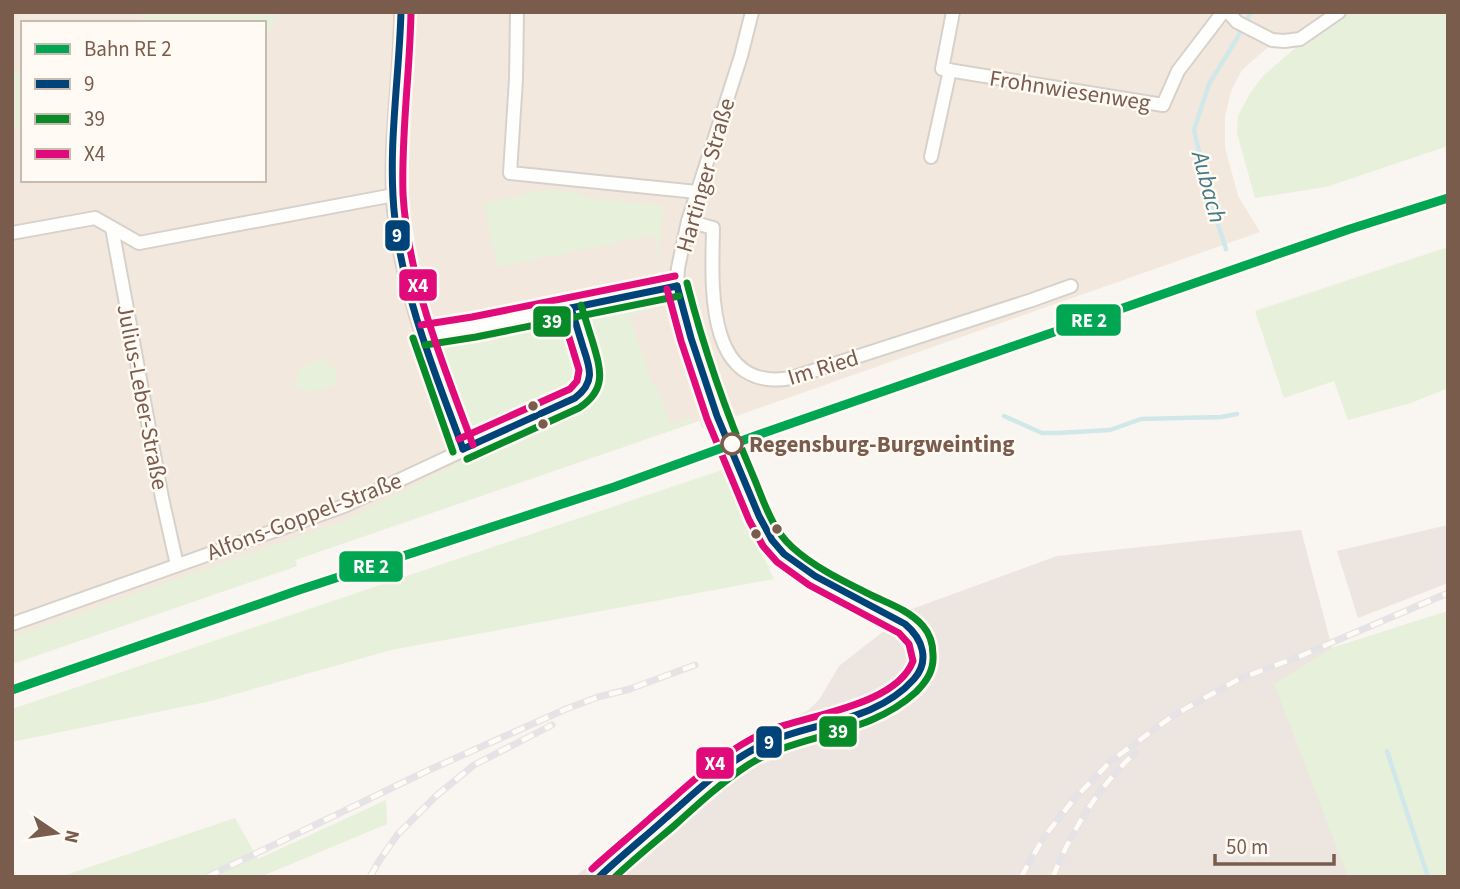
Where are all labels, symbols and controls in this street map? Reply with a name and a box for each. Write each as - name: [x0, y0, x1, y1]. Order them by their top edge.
- legend: [21, 21, 266, 182]
- text: Bahn RE 2: [84, 34, 172, 64]
- street label: Frohnwiesenweg: [987, 61, 1153, 120]
- text: 9: [84, 69, 94, 99]
- street label: Hartinger Straße: [668, 94, 743, 256]
- text: 39: [84, 104, 105, 134]
- text: X4: [84, 139, 105, 169]
- water label: Aubach: [1182, 145, 1235, 227]
- line badge: 9: [384, 219, 411, 252]
- text: 9: [392, 223, 402, 250]
- line badge: X4: [398, 268, 438, 302]
- text: X4: [408, 273, 428, 300]
- street label: Julius-Leber-Straße: [108, 301, 177, 493]
- line badge: RE 2: [1055, 303, 1122, 337]
- line badge: 39: [532, 305, 572, 338]
- text: RE 2: [1071, 308, 1107, 335]
- text: 39: [542, 309, 562, 336]
- street label: Im Ried: [784, 341, 863, 394]
- unlabelled marker: [526, 399, 540, 413]
- unlabelled marker: [536, 417, 550, 431]
- place label: Regensburg-Burgweinting: [749, 428, 1014, 461]
- marker: Regensburg-Burgweinting: [721, 433, 743, 455]
- street label: Alfons-Goppel-Straße: [202, 464, 406, 569]
- unlabelled marker: [770, 522, 784, 536]
- unlabelled marker: [749, 527, 763, 541]
- line badge: RE 2: [338, 550, 404, 583]
- text: RE 2: [353, 554, 389, 581]
- line badge: 39: [818, 715, 858, 748]
- text: 39: [828, 719, 848, 746]
- line badge: 9: [755, 725, 783, 759]
- text: 9: [764, 730, 774, 757]
- line badge: X4: [695, 746, 735, 780]
- text: X4: [705, 751, 725, 778]
- north arrow: [21, 798, 91, 868]
- scale bar: [1215, 822, 1334, 866]
- text: N: [57, 827, 86, 846]
- text: 50 m: [1226, 832, 1268, 862]

